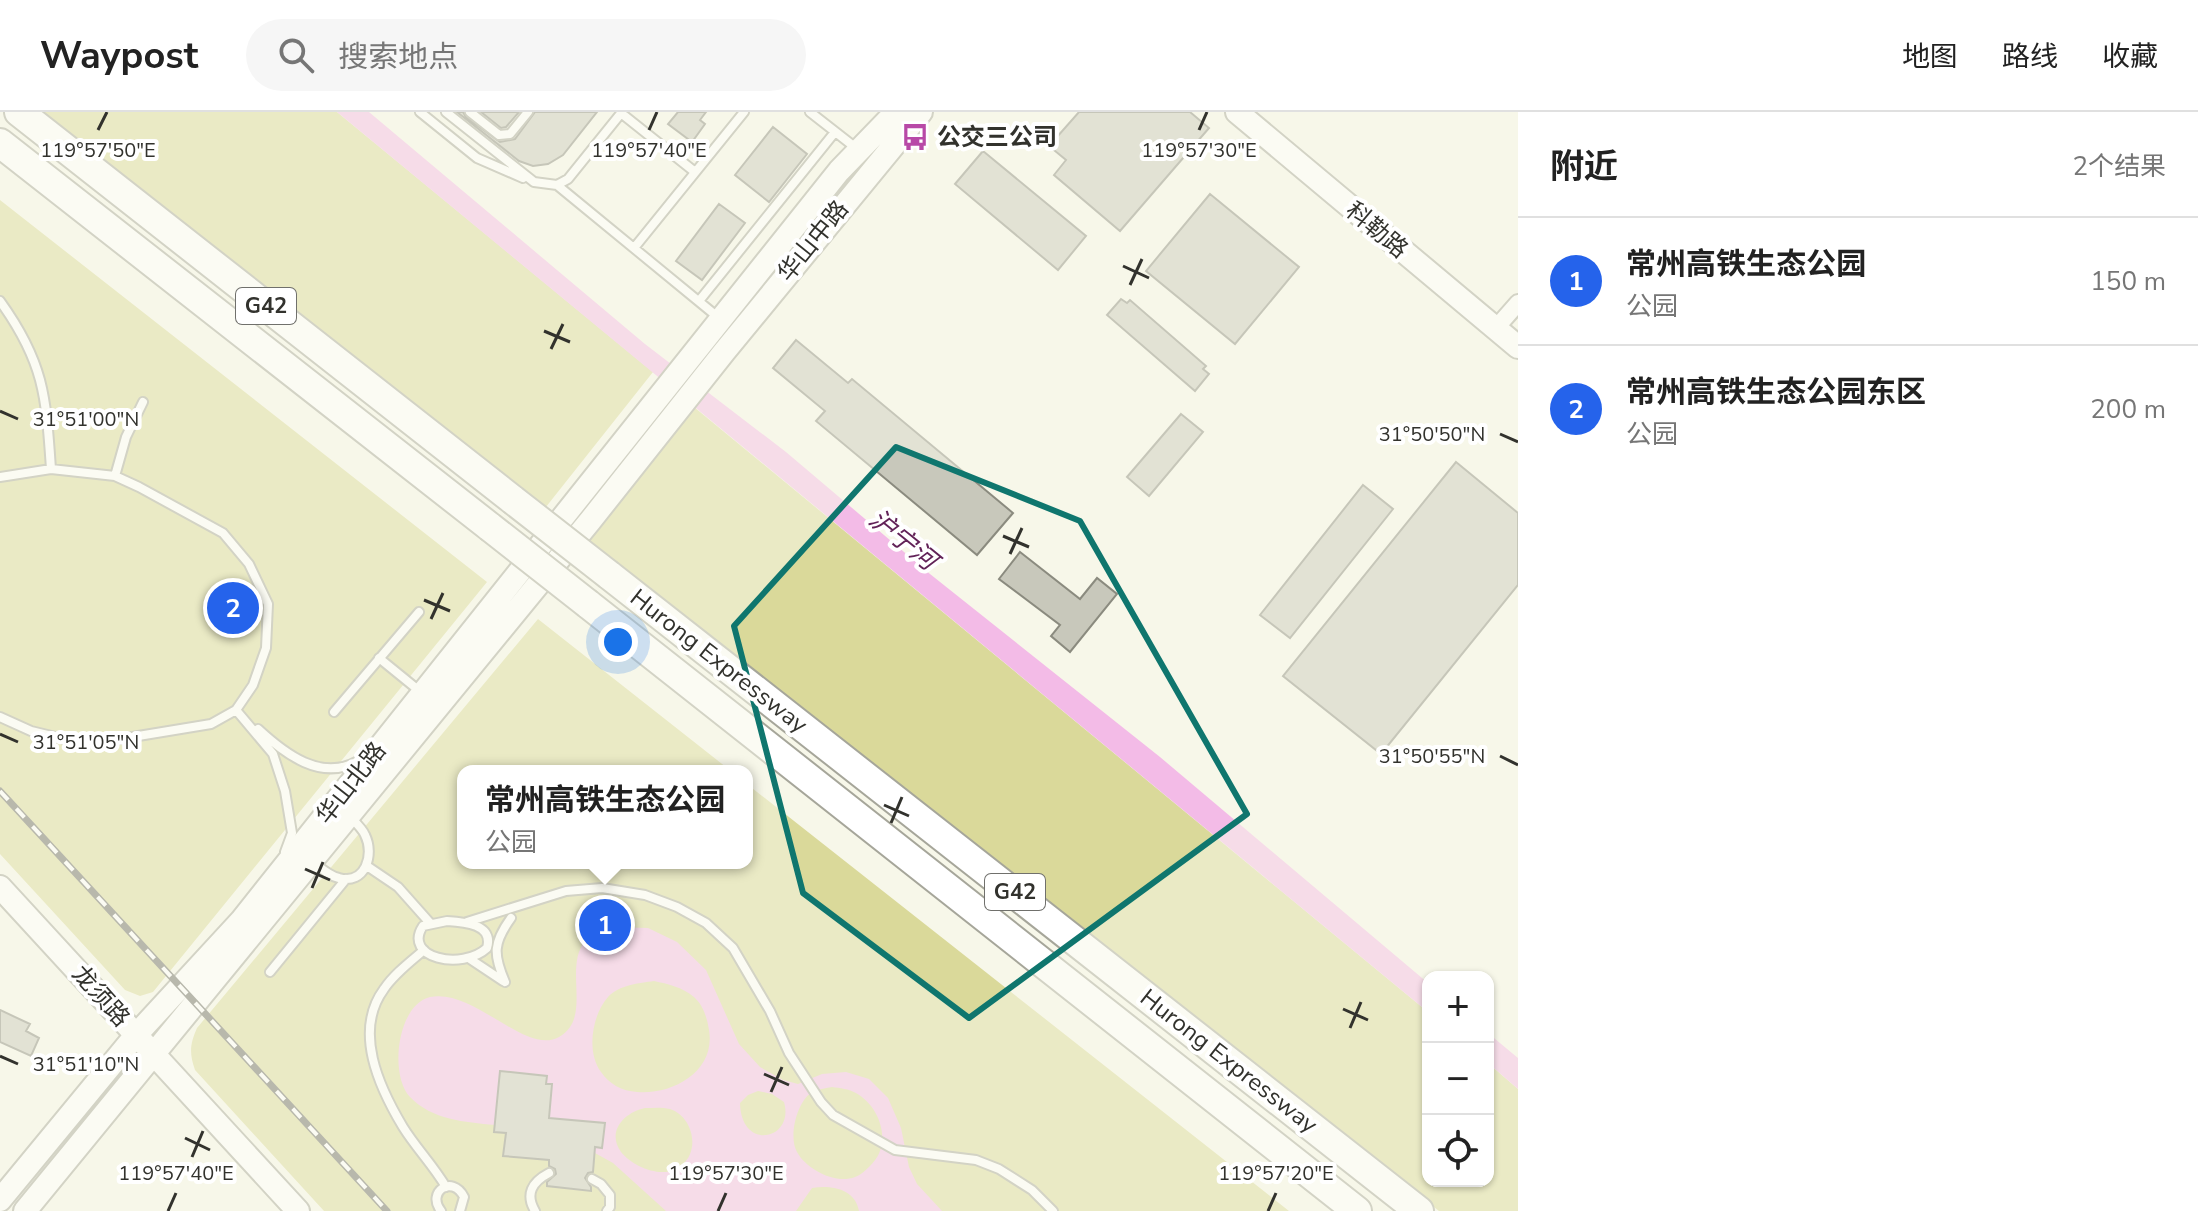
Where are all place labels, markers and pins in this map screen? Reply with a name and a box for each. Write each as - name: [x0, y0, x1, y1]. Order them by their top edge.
- place label: 公交三公司: [937, 121, 1057, 153]
- bus stop icon: 公交三公司: [900, 122, 930, 152]
- pin: 2: [207, 578, 259, 638]
- pin: 1: [579, 895, 631, 955]

